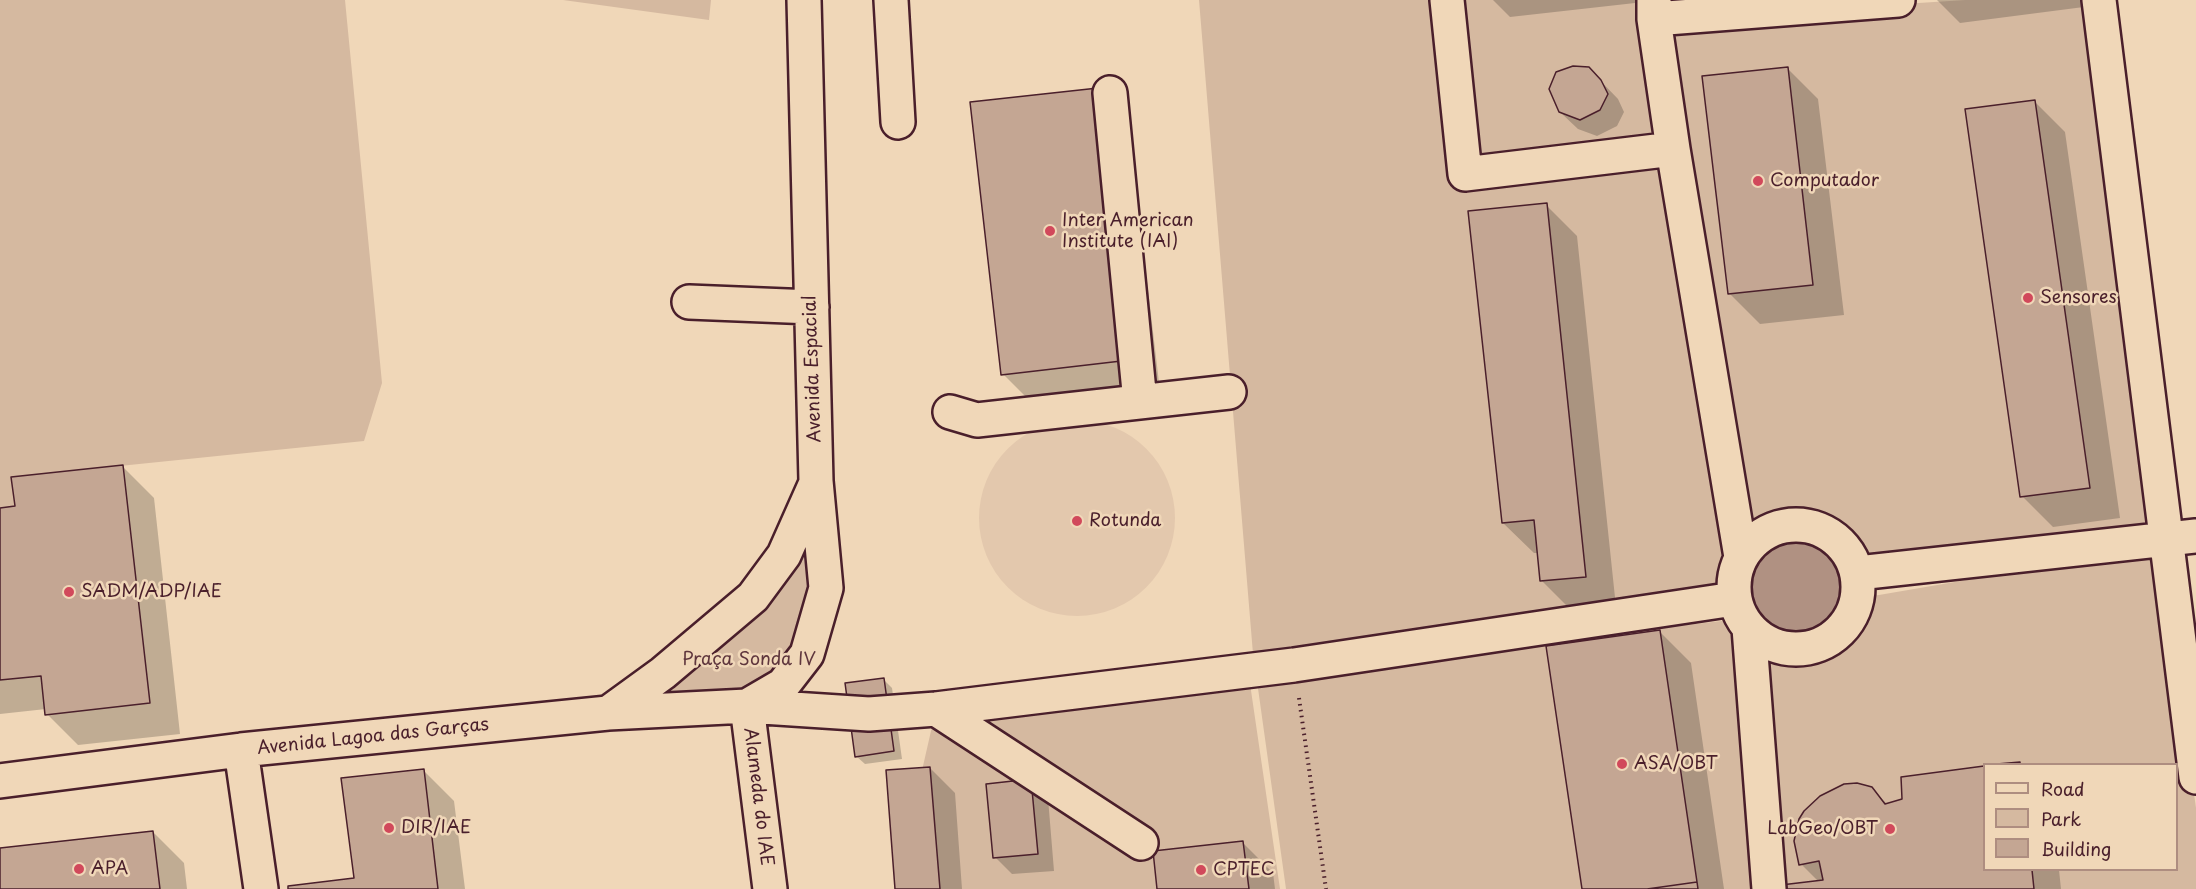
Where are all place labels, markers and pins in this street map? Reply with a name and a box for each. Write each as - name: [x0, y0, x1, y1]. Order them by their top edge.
- place label: Computador: [1770, 170, 1879, 192]
- marker: Computador: [1751, 174, 1765, 188]
- place label: Inter American Institute (IAI): [1062, 210, 1193, 252]
- marker: Inter American Institute (IAI): [1043, 224, 1057, 238]
- place label: Sensores: [2040, 287, 2117, 309]
- marker: Sensores: [2021, 291, 2035, 305]
- place label: Rotunda: [1089, 510, 1161, 532]
- marker: Rotunda: [1070, 514, 1084, 528]
- place label: SADM/ADP/IAE: [81, 581, 222, 603]
- marker: SADM/ADP/IAE: [62, 585, 76, 599]
- place label: ASA/OBT: [1634, 753, 1718, 775]
- marker: ASA/OBT: [1615, 757, 1629, 771]
- place label: DIR/IAE: [401, 817, 471, 839]
- place label: LabGeo/OBT: [1767, 818, 1878, 840]
- marker: DIR/IAE: [382, 821, 396, 835]
- marker: LabGeo/OBT: [1883, 822, 1897, 836]
- place label: APA: [91, 858, 128, 880]
- place label: CPTEC: [1213, 859, 1275, 881]
- marker: APA: [72, 862, 86, 876]
- marker: CPTEC: [1194, 863, 1208, 877]

